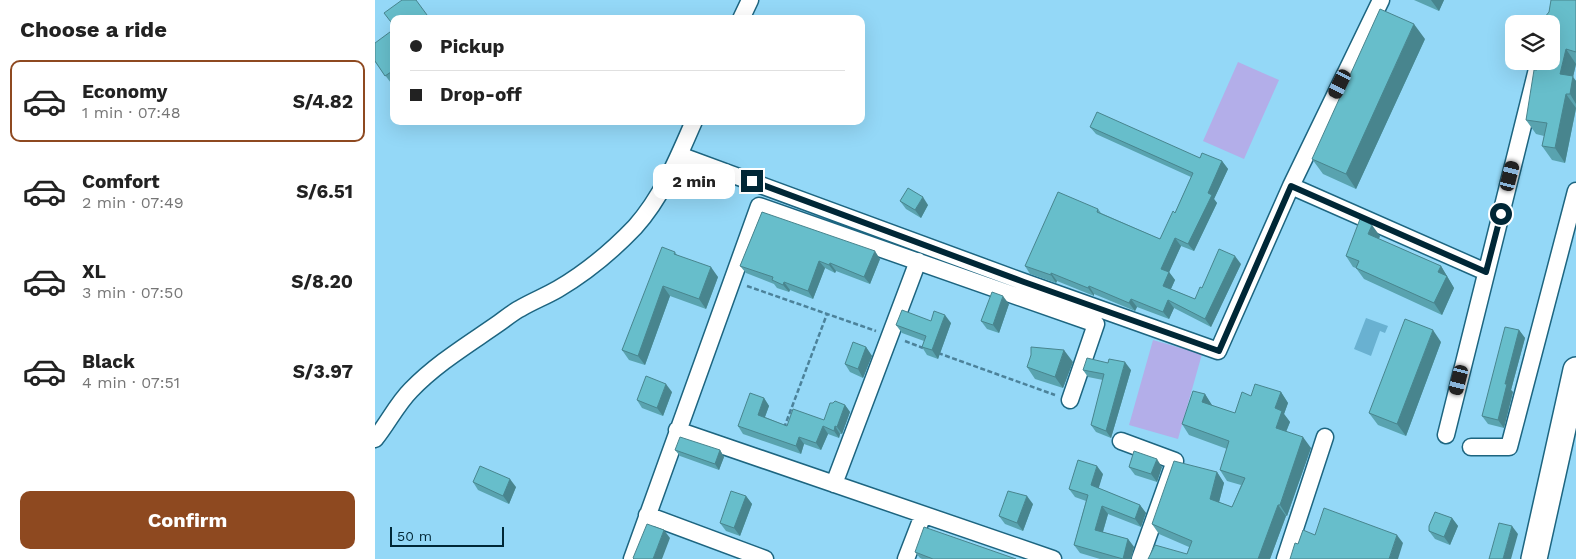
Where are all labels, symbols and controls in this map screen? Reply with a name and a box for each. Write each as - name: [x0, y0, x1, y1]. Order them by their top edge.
- map controls: [1505, 15, 1560, 70]
- button: layers: [1505, 15, 1560, 70]
- text: Choose a ride: [20, 17, 167, 42]
- text: Pickup: [440, 35, 504, 58]
- car: [1326, 67, 1353, 101]
- icon: car: [22, 79, 67, 124]
- text: Economy: [82, 80, 167, 103]
- text: Drop-off: [440, 83, 522, 106]
- text: S/4.82: [293, 90, 353, 113]
- text: 1 min · 07:48: [82, 103, 181, 122]
- car: [1499, 160, 1520, 192]
- callout: 2 min: [652, 164, 735, 198]
- icon: car: [22, 169, 67, 214]
- text: Comfort: [82, 170, 160, 193]
- route end: [741, 170, 763, 192]
- text: 2 min: [672, 172, 716, 191]
- text: S/6.51: [296, 180, 353, 203]
- text: 2 min · 07:49: [82, 193, 184, 212]
- route start: [1490, 203, 1512, 225]
- icon: car: [22, 259, 67, 304]
- text: XL: [82, 260, 106, 283]
- text: S/8.20: [291, 270, 353, 293]
- text: 3 min · 07:50: [82, 283, 183, 302]
- icon: car: [22, 349, 67, 394]
- text: Black: [82, 350, 135, 373]
- text: S/3.97: [293, 360, 353, 383]
- car: [1448, 364, 1469, 396]
- text: 4 min · 07:51: [82, 373, 180, 392]
- button: Confirm: [20, 491, 355, 549]
- scale bar: [390, 524, 504, 547]
- text: 50 m: [397, 528, 432, 544]

